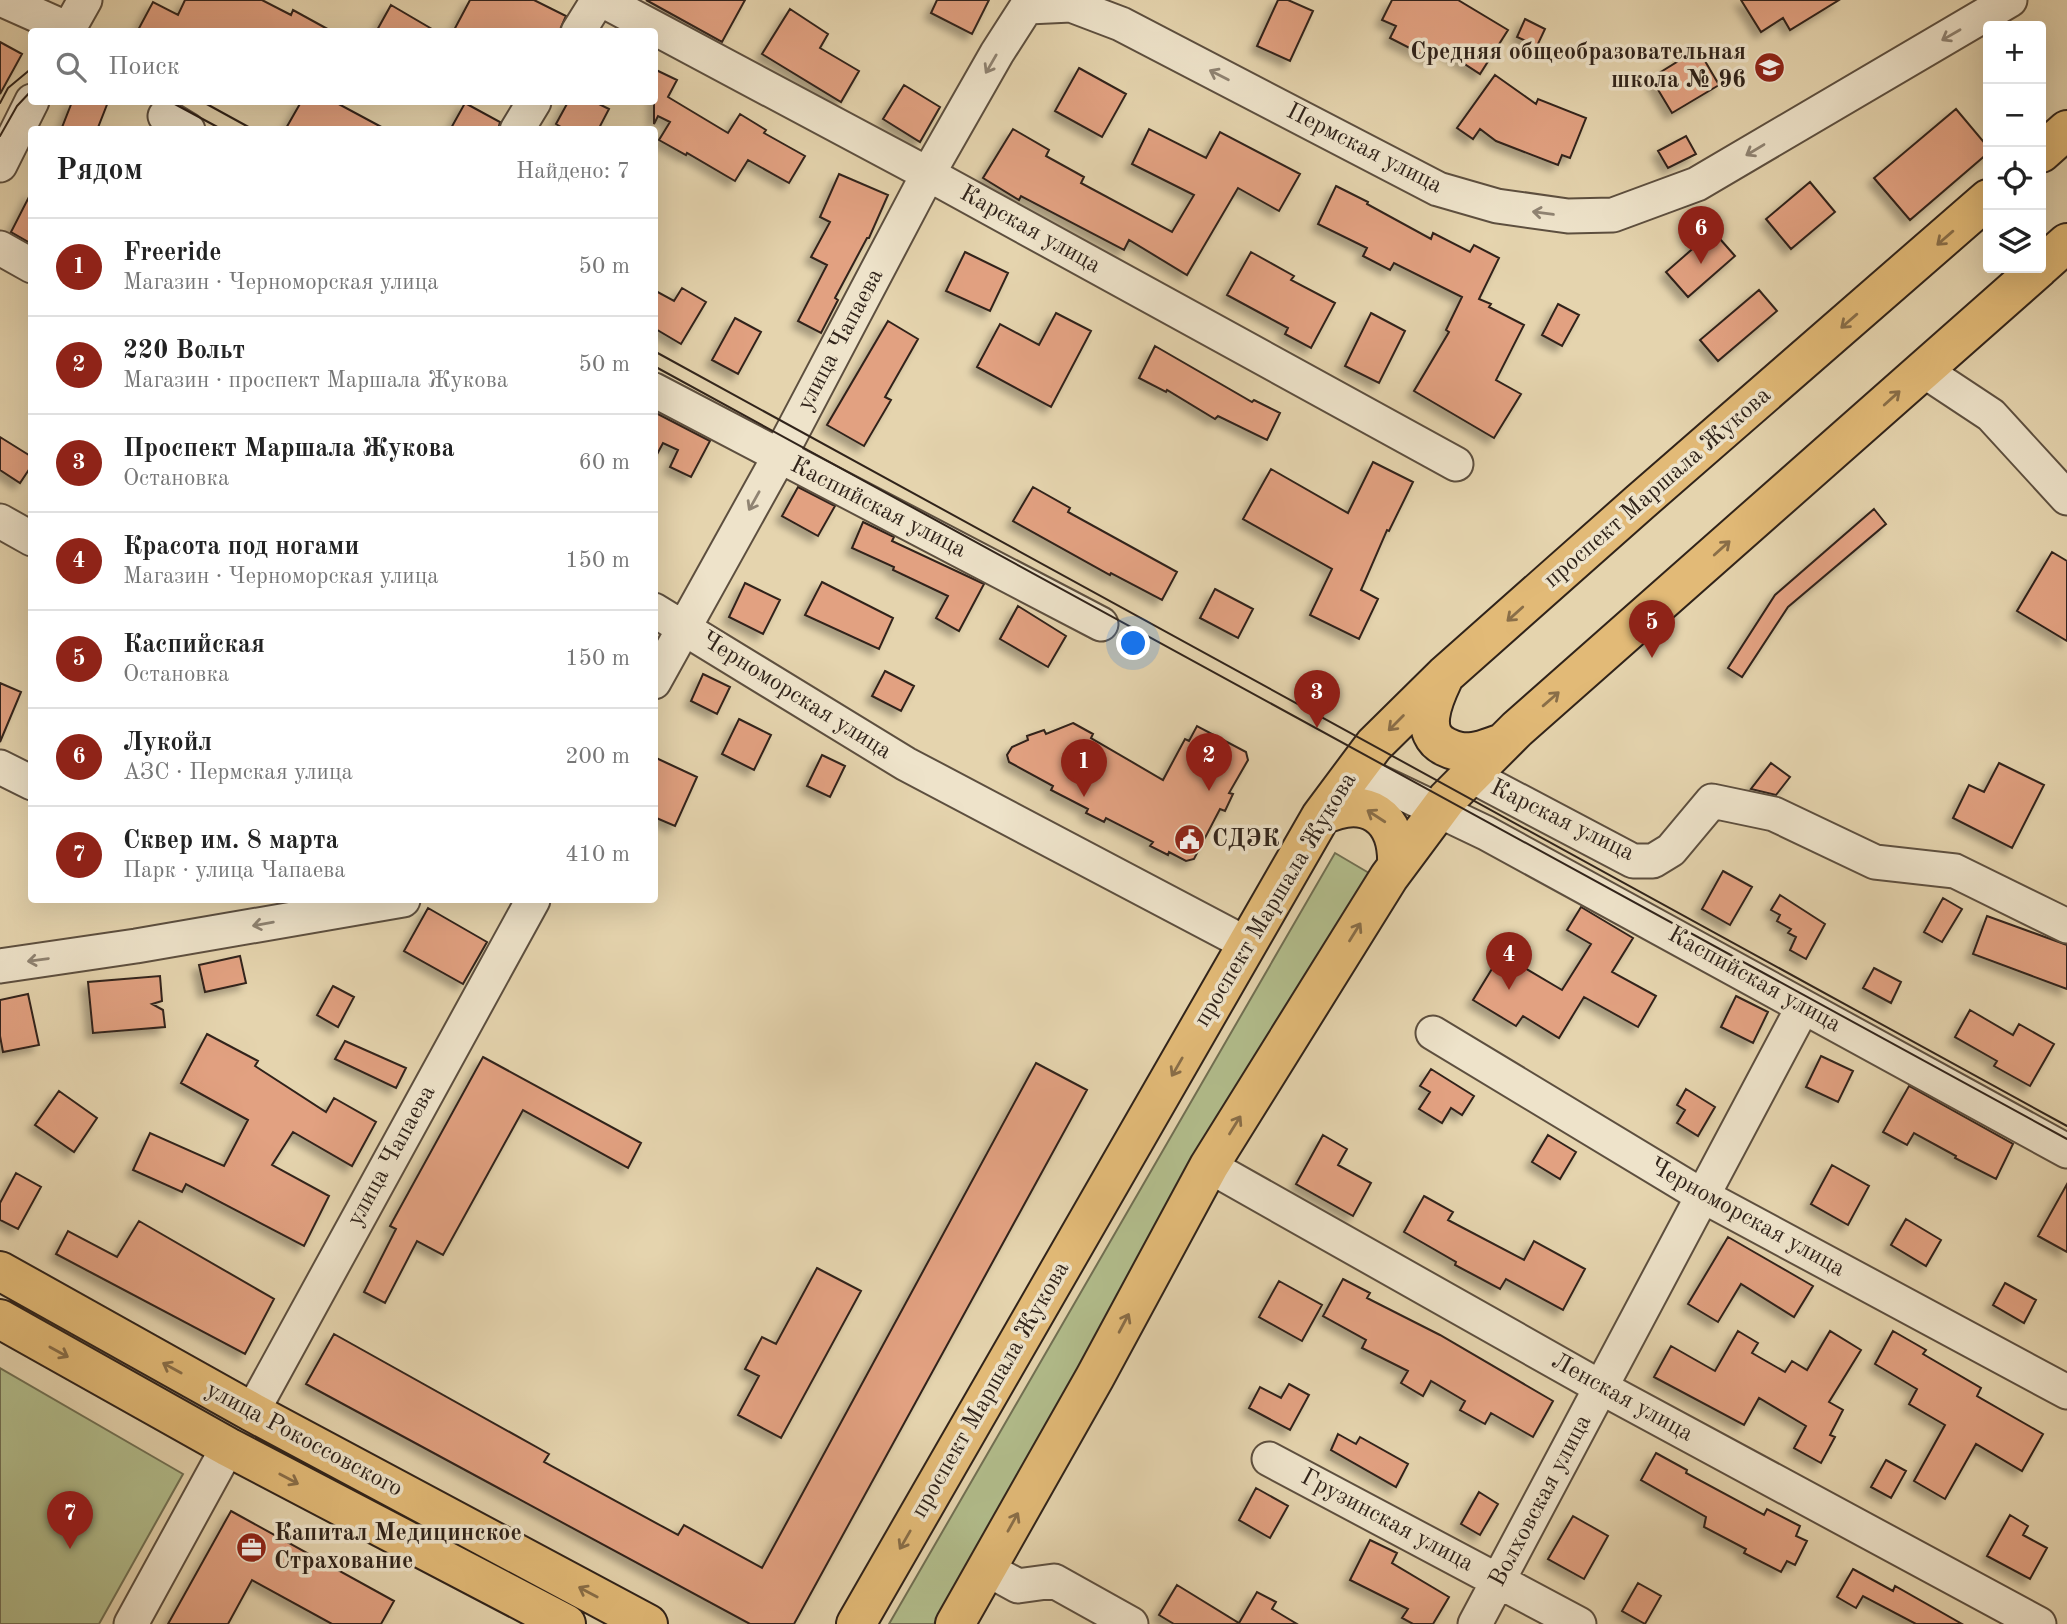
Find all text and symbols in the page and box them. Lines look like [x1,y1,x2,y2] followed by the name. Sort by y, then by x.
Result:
[1983,21,2046,273] map controls
[1983,21,2046,84] button: +
[28,28,658,105] search box
[1942,28,1962,42] one-way arrow
[1410,41,1746,93] place label: Средняя общеобразовательная школа № 96
[52,48,90,86] icon: search
[1752,50,1786,84] school or university icon: Средняя общеобразовательная школа № 96
[108,54,180,80] text: Поиск
[984,54,998,74] one-way arrow
[1209,67,1230,81] one-way arrow
[1983,84,2046,147] button: −
[1282,99,1446,199] street label: Пермская улица
[1746,143,1766,157] one-way arrow
[1983,147,2046,210] button: locate
[56,156,143,186] text: Рядом
[516,160,630,183] text: Найдено: 7
[956,182,1104,279] street label: Карская улица
[1532,206,1555,219] one-way arrow
[1678,206,1724,264] pin: 6
[1983,210,2046,273] button: layers
[1936,230,1954,246] one-way arrow
[123,240,222,266] text: Freeride
[72,255,86,278] text: 1
[579,255,630,278] text: 50 m
[794,265,889,415] street label: улица Чапаева
[123,271,439,294] text: Магазин · Черноморская улица
[1841,313,1859,329] one-way arrow
[123,338,245,364] text: 220 Вольт
[72,353,86,376] text: 2
[579,353,630,376] text: 50 m
[123,369,508,392] text: Магазин · проспект Маршала Жукова
[1540,383,1776,593] street label: проспект Маршала Жукова
[1883,389,1900,406] one-way arrow
[123,436,455,462] text: Проспект Маршала Жукова
[72,451,86,474] text: 3
[579,451,630,474] text: 60 m
[786,453,970,563] street label: Каспийская улица
[123,467,229,490] text: Остановка
[747,491,761,511] one-way arrow
[123,534,359,560] text: Красота под ногами
[1712,541,1730,557] one-way arrow
[72,549,86,572] text: 4
[565,549,630,572] text: 150 m
[123,565,439,588] text: Магазин · Черноморская улица
[1629,600,1675,658] pin: 5
[1507,605,1524,622] one-way arrow
[1116,626,1150,660] your location
[697,628,895,764] street label: Черноморская улица
[123,632,265,658] text: Каспийская
[72,647,86,670] text: 5
[565,647,630,670] text: 150 m
[123,663,229,686] text: Остановка
[1294,670,1340,728] pin: 3
[1542,691,1560,707] one-way arrow
[1388,714,1405,731] one-way arrow
[123,730,212,756] text: Лукойл
[1186,733,1232,791] pin: 2
[1061,739,1107,797] pin: 1
[72,745,86,768] text: 6
[565,745,630,768] text: 200 m
[123,761,353,784] text: АЗС · Пермская улица
[1191,769,1361,1031] street label: проспект Маршала Жукова
[1486,776,1638,866] street label: Карская улица
[1366,809,1386,823] one-way arrow
[1172,823,1206,857] public building icon: СДЭК
[123,828,339,854] text: Сквер им. 8 марта
[1212,828,1280,852] place label: СДЭК
[72,843,86,866] text: 7
[565,843,630,866] text: 410 m
[123,859,346,882] text: Парк · улица Чапаева
[252,918,275,931] one-way arrow
[1349,922,1363,942] one-way arrow
[1663,923,1845,1038] street label: Каспийская улица
[1486,932,1532,990] pin: 4
[28,954,50,967] one-way arrow
[1170,1056,1184,1076] one-way arrow
[343,1081,441,1230] street label: улица Чапаева
[1228,1115,1242,1135] one-way arrow
[1645,1154,1849,1282] street label: Черноморская улица
[908,1258,1074,1522] street label: проспект Маршала Жукова
[1118,1313,1131,1334] one-way arrow
[49,1345,69,1359] one-way arrow
[1547,1349,1697,1447] street label: Ленская улица
[162,1361,183,1374] one-way arrow
[202,1378,406,1502] street label: улица Рокоссовского
[1486,1411,1596,1591] street label: Волховская улица
[1297,1465,1477,1577] street label: Грузинская улица
[278,1473,299,1486] one-way arrow
[47,1491,93,1549] pin: 7
[1007,1512,1020,1533] one-way arrow
[274,1522,522,1574] place label: Капитал Медицинское Страхование
[898,1529,911,1550] one-way arrow
[234,1531,268,1565] office icon: Капитал Медицинское Страхование
[578,1585,599,1598] one-way arrow

